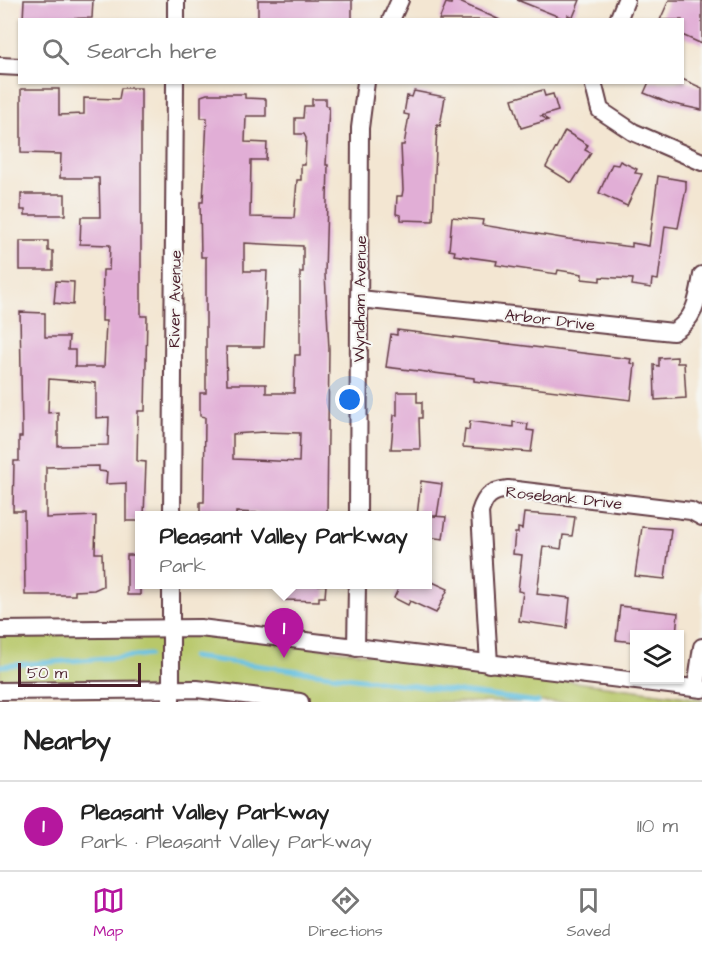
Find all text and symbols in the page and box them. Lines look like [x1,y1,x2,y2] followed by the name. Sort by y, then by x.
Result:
[18,18,684,84] search box
[39,35,72,68] icon: search
[87,36,217,67] text: Search here
[348,235,373,363] street label: Wyndham Avenue
[163,249,187,348] street label: River Avenue
[503,304,597,336] street label: Arbor Drive
[335,385,364,414] your location
[505,481,624,515] street label: Rosebank Drive
[135,511,432,589] popup
[159,521,408,552] text: Pleasant Valley Parkway
[159,552,206,580] text: Park
[264,608,304,658] pin: 1
[630,630,684,684] map controls
[630,630,684,684] button: layers
[18,660,141,688] scale bar
[27,662,67,684] text: 50 m
[24,723,111,759] text: Nearby
[81,797,329,828] text: Pleasant Valley Parkway
[42,812,45,840] text: 1
[637,812,678,840] text: 110 m
[81,828,372,856] text: Park · Pleasant Valley Parkway
[92,884,125,942] tab: Map
[309,884,383,942] tab: Directions
[567,884,610,942] tab: Saved

